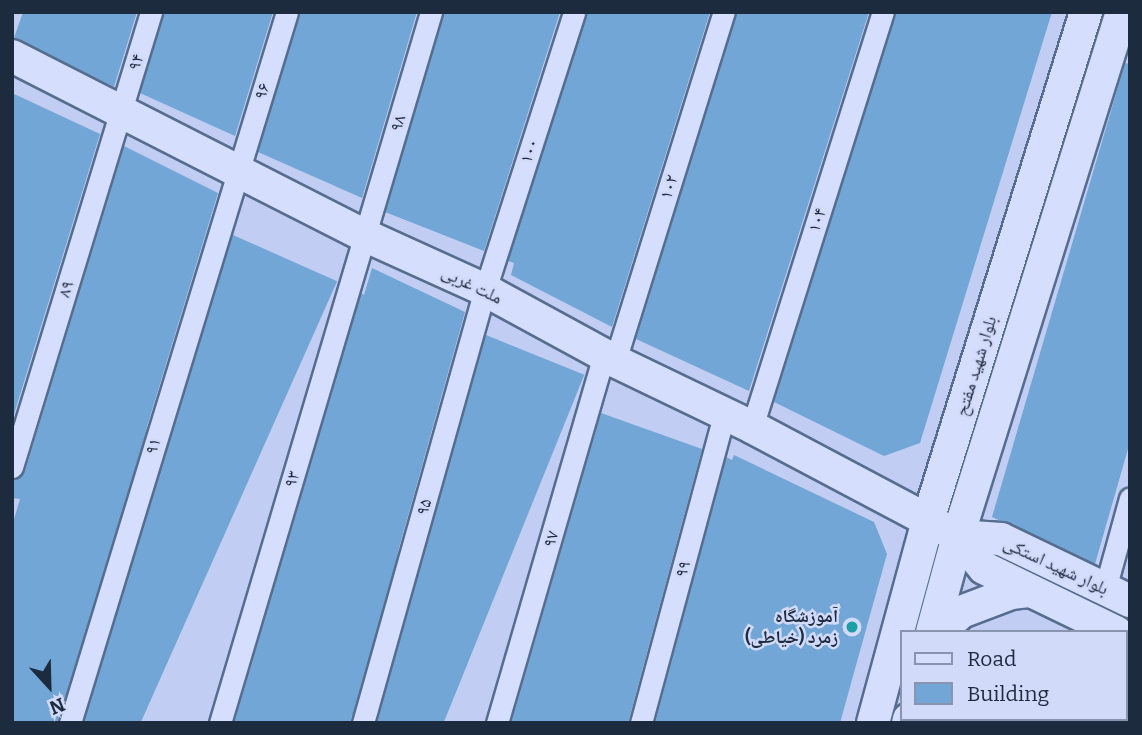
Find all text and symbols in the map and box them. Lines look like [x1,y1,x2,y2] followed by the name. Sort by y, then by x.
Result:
[123,51,149,73] street label: ۹۴
[249,80,275,102] street label: ۹۶
[385,112,411,134] street label: ۹۸
[515,136,543,166] street label: ۱۰۰
[655,172,683,202] street label: ۱۰۲
[803,205,831,235] street label: ۱۰۴
[438,261,506,309] street label: ملت غربی
[53,278,79,300] street label: ۸۹
[951,313,1001,419] street label: بلوار شهید مفتح
[140,435,166,457] street label: ۹۱
[279,468,305,490] street label: ۹۳
[411,496,437,518] street label: ۹۵
[538,528,564,550] street label: ۹۷
[1000,532,1112,600] street label: بلوار شهید استکی
[670,558,696,580] street label: ۹۹
[745,606,838,648] place label: آموزشگاه زمرد (خیاطی)
[844,619,860,635] marker: آموزشگاه زمرد (خیاطی)
[900,630,1128,721] legend
[967,646,1016,672] text: Road
[14,651,84,721] north arrow
[967,681,1049,707] text: Building
[46,693,68,719] text: N

